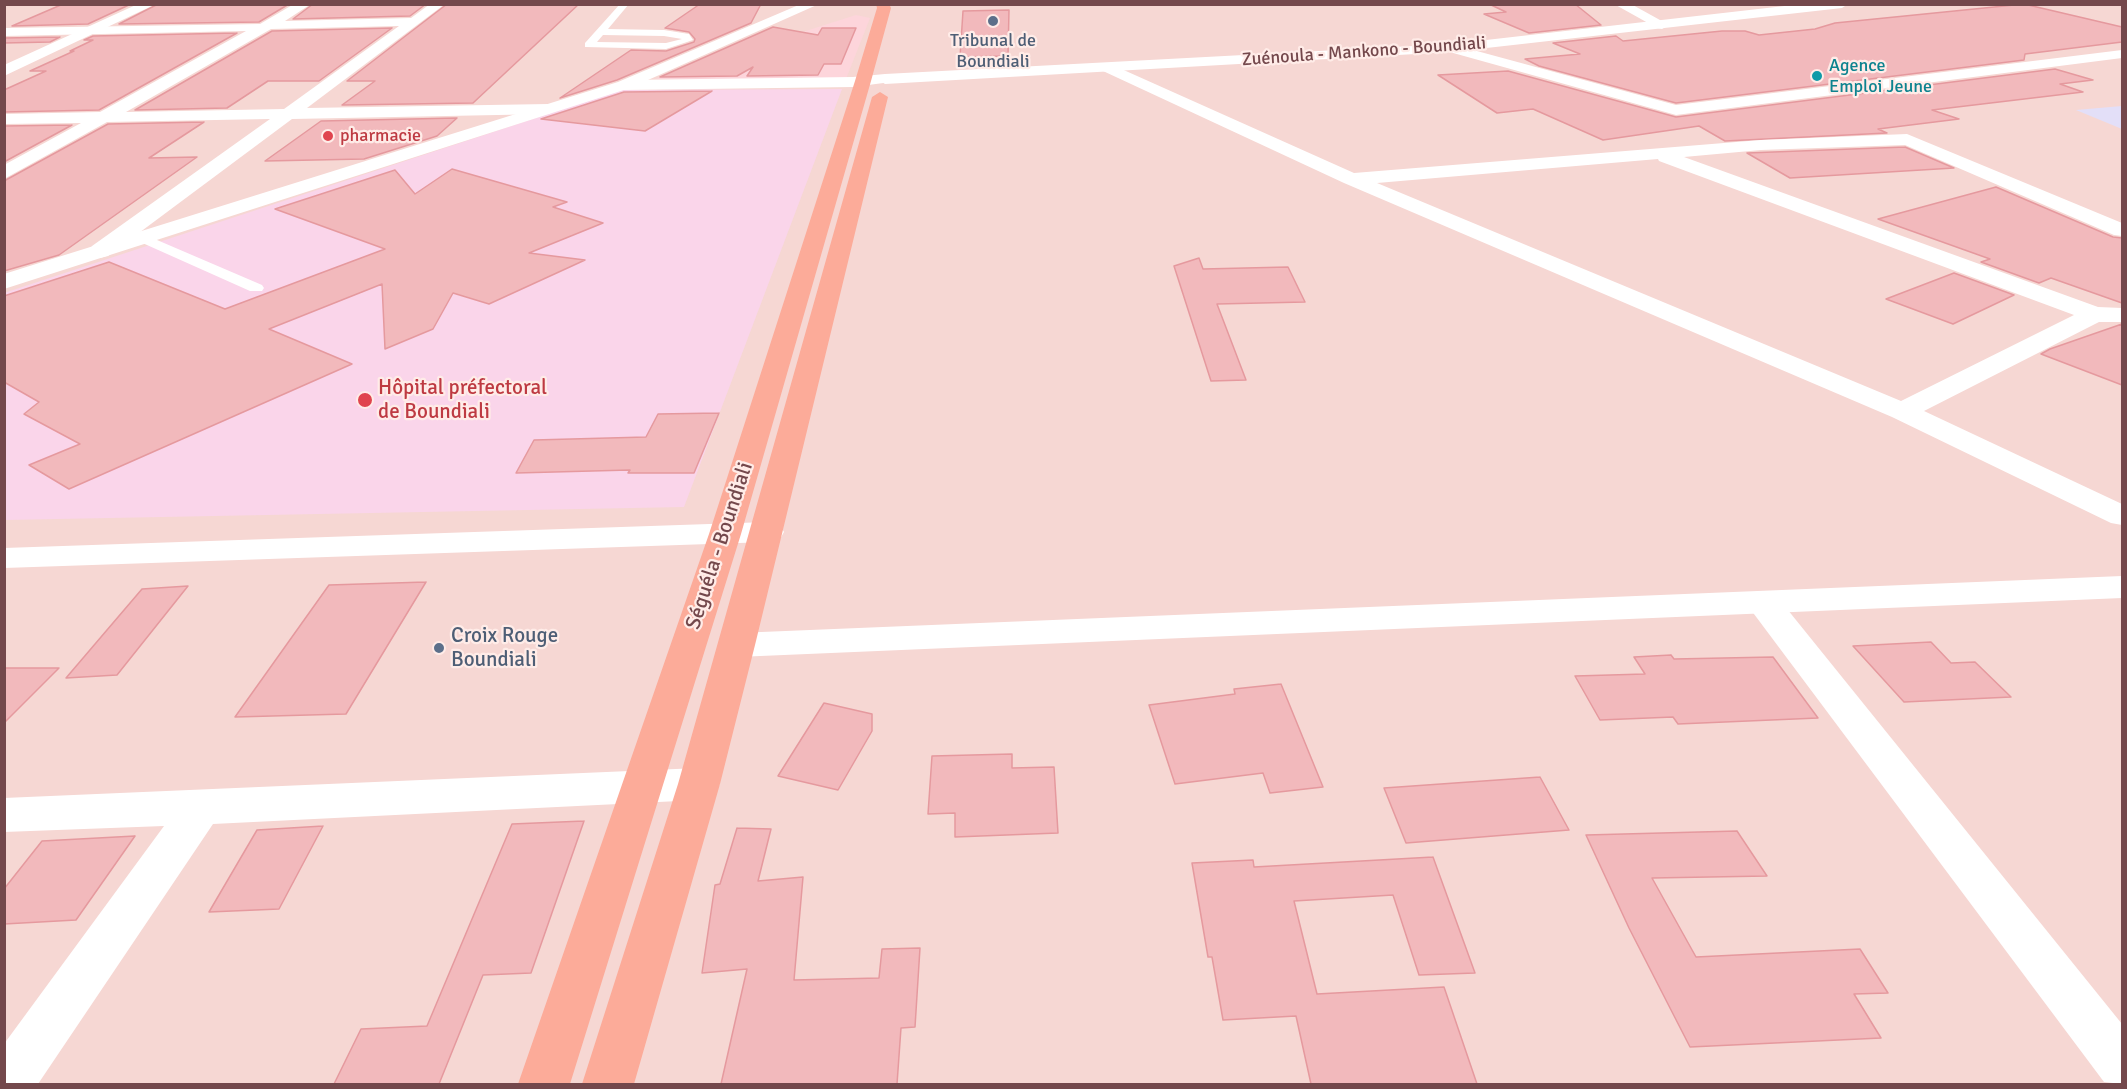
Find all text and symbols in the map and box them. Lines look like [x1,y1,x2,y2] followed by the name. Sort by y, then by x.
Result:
[986,14,1000,28] marker: Tribunal de Boundiali
[950,30,1036,72] place label: Tribunal de Boundiali
[1241,33,1487,71] street label: Zuénoula - Mankono - Boundiali
[1829,55,1932,98] place label: Agence Emploi Jeune
[1810,69,1824,83] marker: Agence Emploi Jeune
[340,125,421,147] place label: pharmacie
[321,129,335,143] marker: pharmacie
[378,375,547,425] place label: Hôpital préfectoral de Boundiali
[356,391,374,409] marker: Hôpital préfectoral de Boundiali
[681,459,759,633] street label: Séguéla - Boundiali
[451,623,558,673] place label: Croix Rouge Boundiali
[432,641,446,655] marker: Croix Rouge Boundiali

